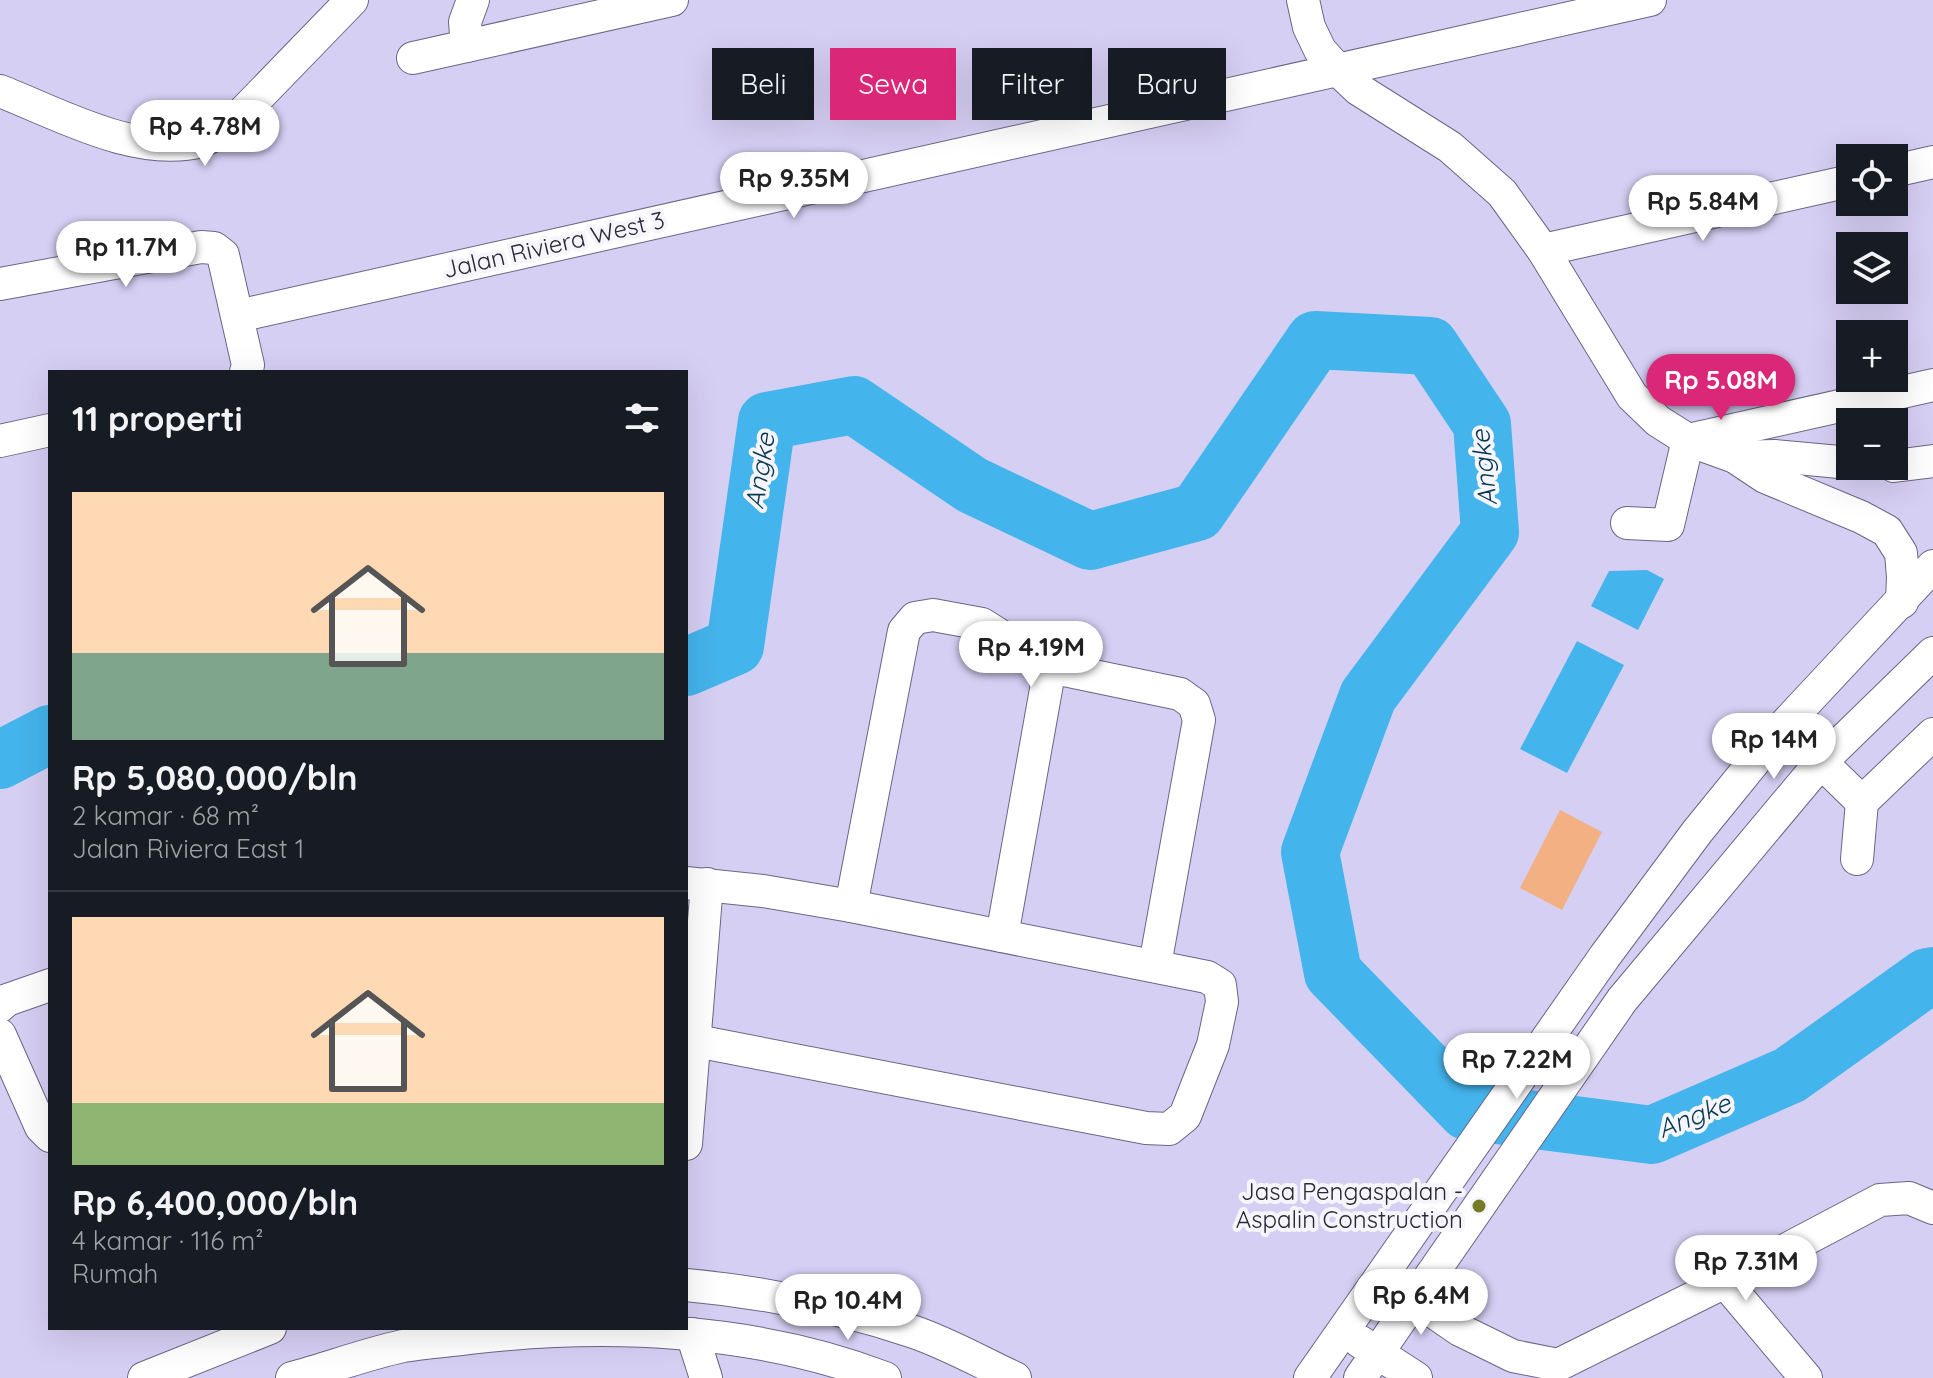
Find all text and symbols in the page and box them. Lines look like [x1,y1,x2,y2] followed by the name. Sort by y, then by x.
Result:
[712,48,814,120] chip: Beli
[830,48,956,120] chip: Sewa
[972,48,1092,120] chip: Filter
[1108,48,1226,120] chip: Baru
[122,100,288,168] pin: Rp 4.78M
[148,109,262,142] text: Rp 4.78M
[1836,144,1908,480] map controls
[1836,144,1908,216] button: locate
[711,152,877,220] pin: Rp 9.35M
[738,161,850,194] text: Rp 9.35M
[1620,175,1786,243] pin: Rp 5.84M
[1647,184,1759,217] text: Rp 5.84M
[440,204,667,284] street label: Jalan Riviera West 3
[43,221,209,289] pin: Rp 11.7M
[74,230,178,263] text: Rp 11.7M
[1836,232,1908,304] button: layers
[1836,320,1908,392] button: +
[1638,354,1804,422] pin: Rp 5.08M
[1664,363,1778,396] text: Rp 5.08M
[620,396,664,440] icon: filters
[72,397,243,440] text: 11 properti
[1836,408,1908,480] button: −
[1463,427,1504,508] water label: Angke
[737,429,782,511] water label: Angke
[296,544,440,688] icon: home
[948,621,1114,689] pin: Rp 4.19M
[977,630,1085,663] text: Rp 4.19M
[1709,713,1839,781] pin: Rp 14M
[1730,722,1818,755] text: Rp 14M
[72,756,358,799] text: Rp 5,080,000/bln
[72,799,259,832] text: 2 kamar · 68 m²
[72,832,304,865] text: Jalan Riviera East 1
[296,969,440,1113] icon: home
[1434,1033,1600,1101] pin: Rp 7.22M
[1461,1042,1573,1075] text: Rp 7.22M
[1652,1085,1736,1145] water label: Angke
[1236,1176,1463,1234] place label: Jasa Pengaspalan - Aspalin Construction
[72,1181,358,1224] text: Rp 6,400,000/bln
[1470,1197,1488,1215] marker: Jasa Pengaspalan - Aspalin Construction
[72,1224,263,1257] text: 4 kamar · 116 m²
[1663,1235,1829,1303] pin: Rp 7.31M
[1693,1244,1799,1277] text: Rp 7.31M
[72,1257,158,1290] text: Rumah
[1347,1269,1495,1337] pin: Rp 6.4M
[765,1274,931,1342] pin: Rp 10.4M
[1372,1278,1470,1311] text: Rp 6.4M
[793,1283,903,1316] text: Rp 10.4M

